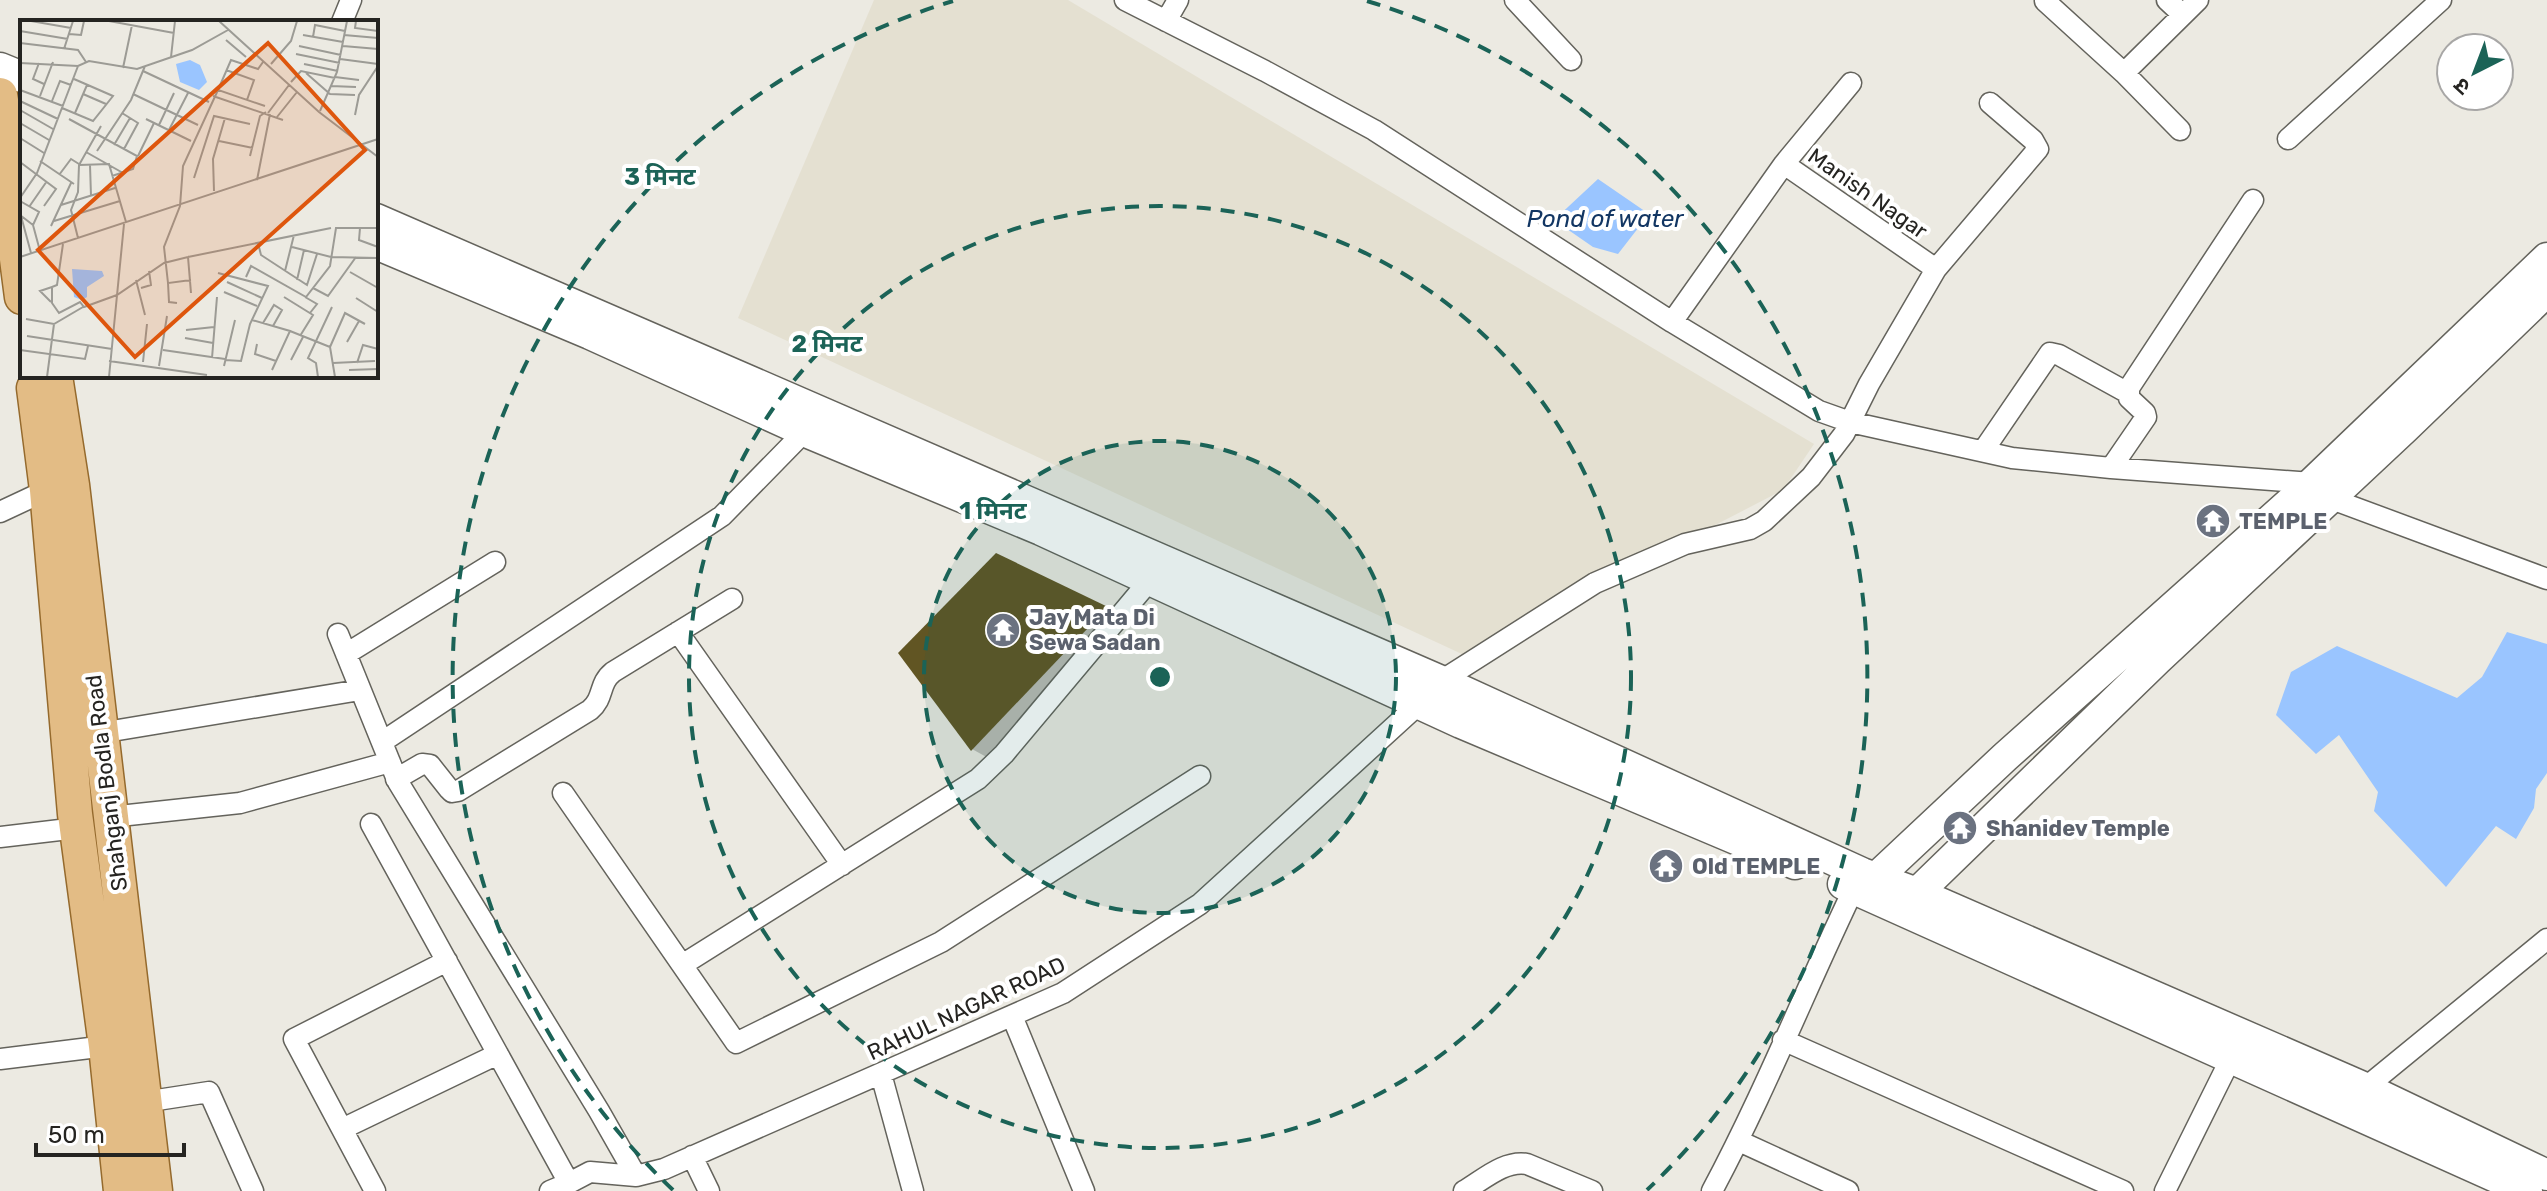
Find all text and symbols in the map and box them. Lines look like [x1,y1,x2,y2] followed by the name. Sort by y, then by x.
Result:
[20,20,378,378] inset map
[2435,32,2515,112] north arrow
[2447,71,2476,101] text: उ
[1803,142,1933,245] street label: Manish Nagar
[624,163,697,191] text: 3 मिनट
[1527,205,1684,233] water label: Pond of water
[791,330,864,358] text: 2 मिनट
[959,497,1028,525] text: 1 मिनट
[2194,502,2232,540] temple icon: TEMPLE
[2239,508,2327,535] place label: TEMPLE
[1029,604,1161,656] place label: Jay Mata Di Sewa Sadan
[984,611,1022,649] temple icon: Jay Mata Di Sewa Sadan
[1146,663,1174,691] centre of rings
[80,673,133,893] street label: Shahganj Bodla Road
[1941,809,1979,847] temple icon: Shanidev Temple
[1986,815,2170,842] place label: Shanidev Temple
[1647,847,1685,885] temple icon: Old TEMPLE
[1692,853,1820,880] place label: Old TEMPLE
[863,951,1070,1066] street label: RAHUL NAGAR ROAD
[36,1107,184,1157] scale bar
[48,1121,105,1149] text: 50 m

